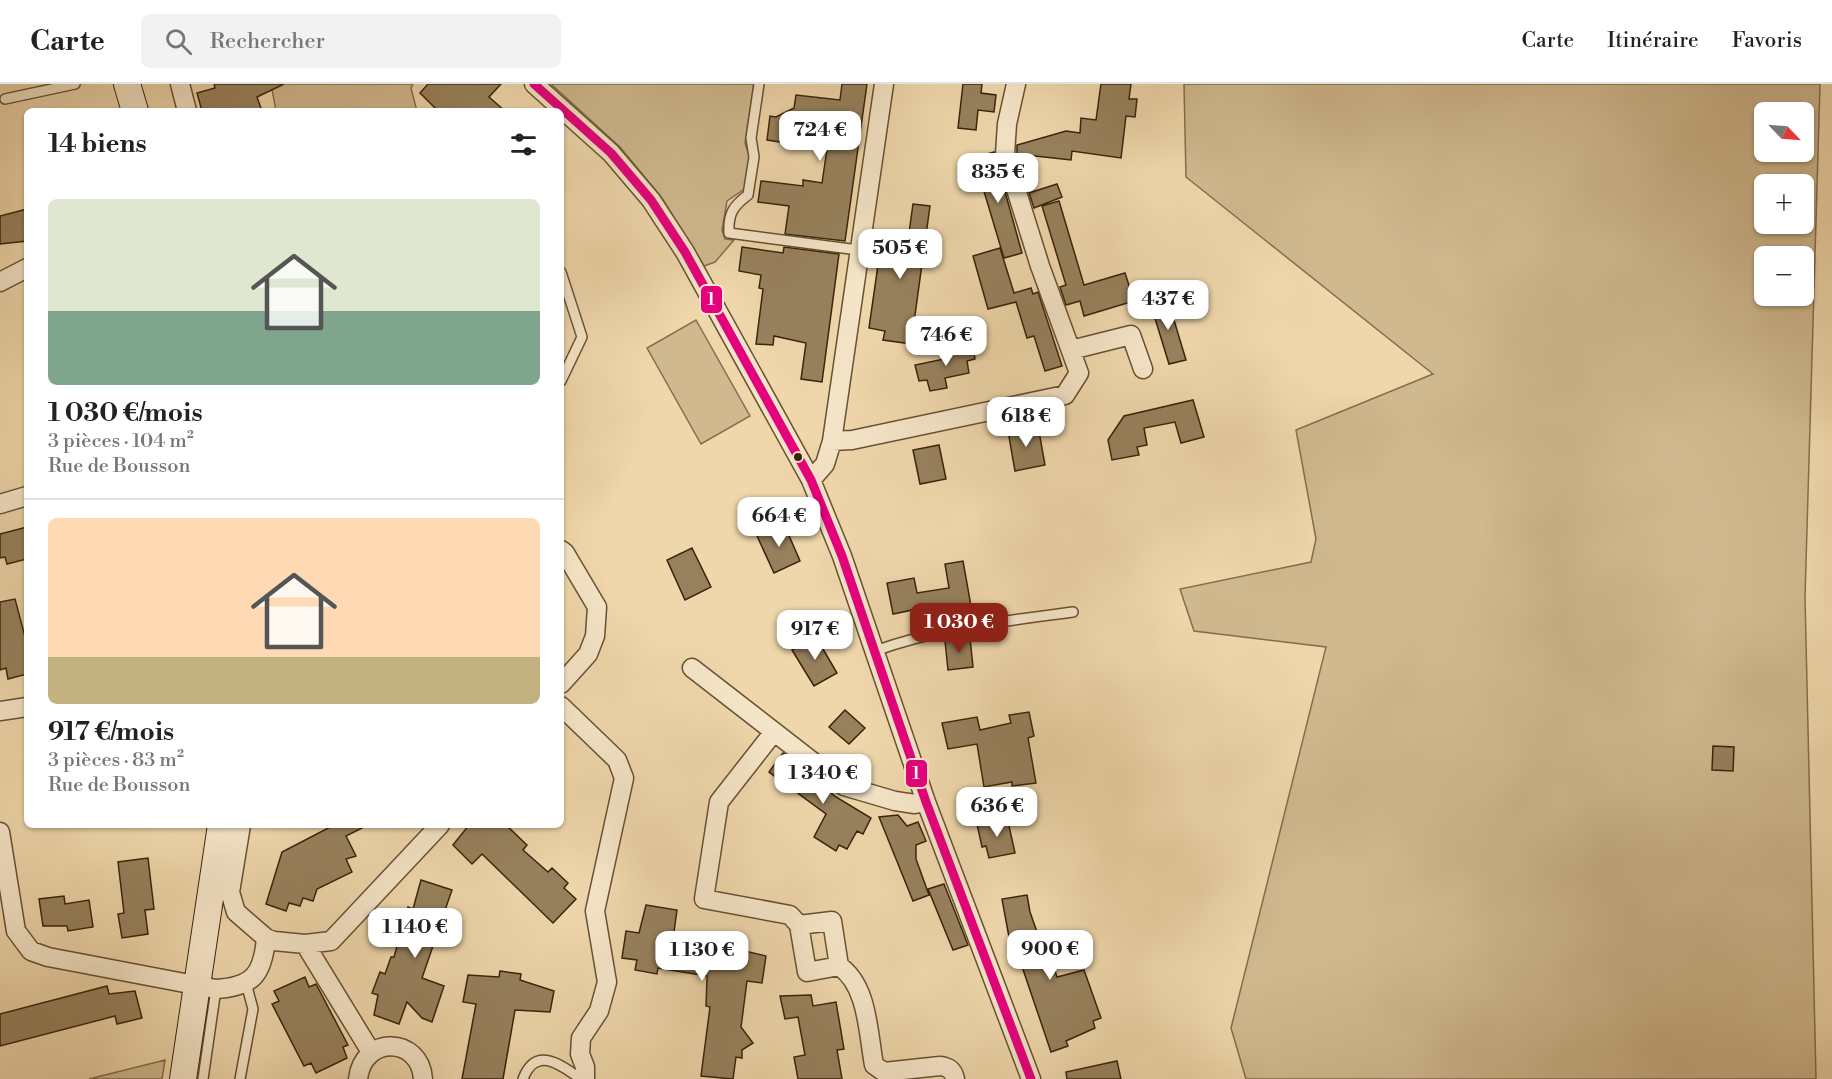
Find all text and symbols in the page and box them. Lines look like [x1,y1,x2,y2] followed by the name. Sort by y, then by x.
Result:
[141,14,561,68] search box
[30,24,105,59] text: Carte
[162,25,195,58] icon: search
[210,28,325,55] text: Rechercher
[1522,28,1574,54] text: Carte
[1607,28,1699,54] text: Itinéraire
[1732,28,1802,54] text: Favoris
[1754,102,1814,162] north arrow
[1754,102,1814,306] map controls
[778,111,862,162] pin: 724 €
[793,118,847,143] text: 724 €
[48,128,147,160] text: 14 biens
[507,128,540,161] icon: filters
[956,153,1040,204] pin: 835 €
[971,160,1025,185] text: 835 €
[1754,174,1814,234] button: +
[858,229,942,280] pin: 505 €
[872,236,928,261] text: 505 €
[240,238,348,346] icon: home
[1754,246,1814,306] button: −
[1126,280,1210,331] pin: 437 €
[700,285,723,314] line badge: 1
[1142,287,1194,312] text: 437 €
[707,290,715,310] text: 1
[904,316,988,367] pin: 746 €
[920,323,972,348] text: 746 €
[48,397,203,429] text: 1 030 €/mois
[984,397,1068,448] pin: 618 €
[1001,404,1051,429] text: 618 €
[48,429,194,454] text: 3 pièces · 104 m²
[792,451,804,463] unlabelled marker
[48,454,190,479] text: Rue de Bousson
[737,497,821,548] pin: 664 €
[751,504,807,529] text: 664 €
[240,557,348,665] icon: home
[904,603,1014,654] pin: 1 030 €
[773,610,857,661] pin: 917 €
[924,610,994,635] text: 1 030 €
[791,617,839,642] text: 917 €
[48,716,174,748] text: 917 €/mois
[48,748,184,773] text: 3 pièces · 83 m²
[768,754,878,805] pin: 1 340 €
[905,759,928,788] line badge: 1
[788,761,858,786] text: 1 340 €
[912,764,920,784] text: 1
[48,773,190,798] text: Rue de Bousson
[955,787,1039,838] pin: 636 €
[970,794,1024,819] text: 636 €
[360,908,470,959] pin: 1 140 €
[382,915,448,940] text: 1 140 €
[1008,930,1092,981] pin: 900 €
[647,931,757,982] pin: 1 130 €
[1021,937,1079,962] text: 900 €
[669,938,735,963] text: 1 130 €

